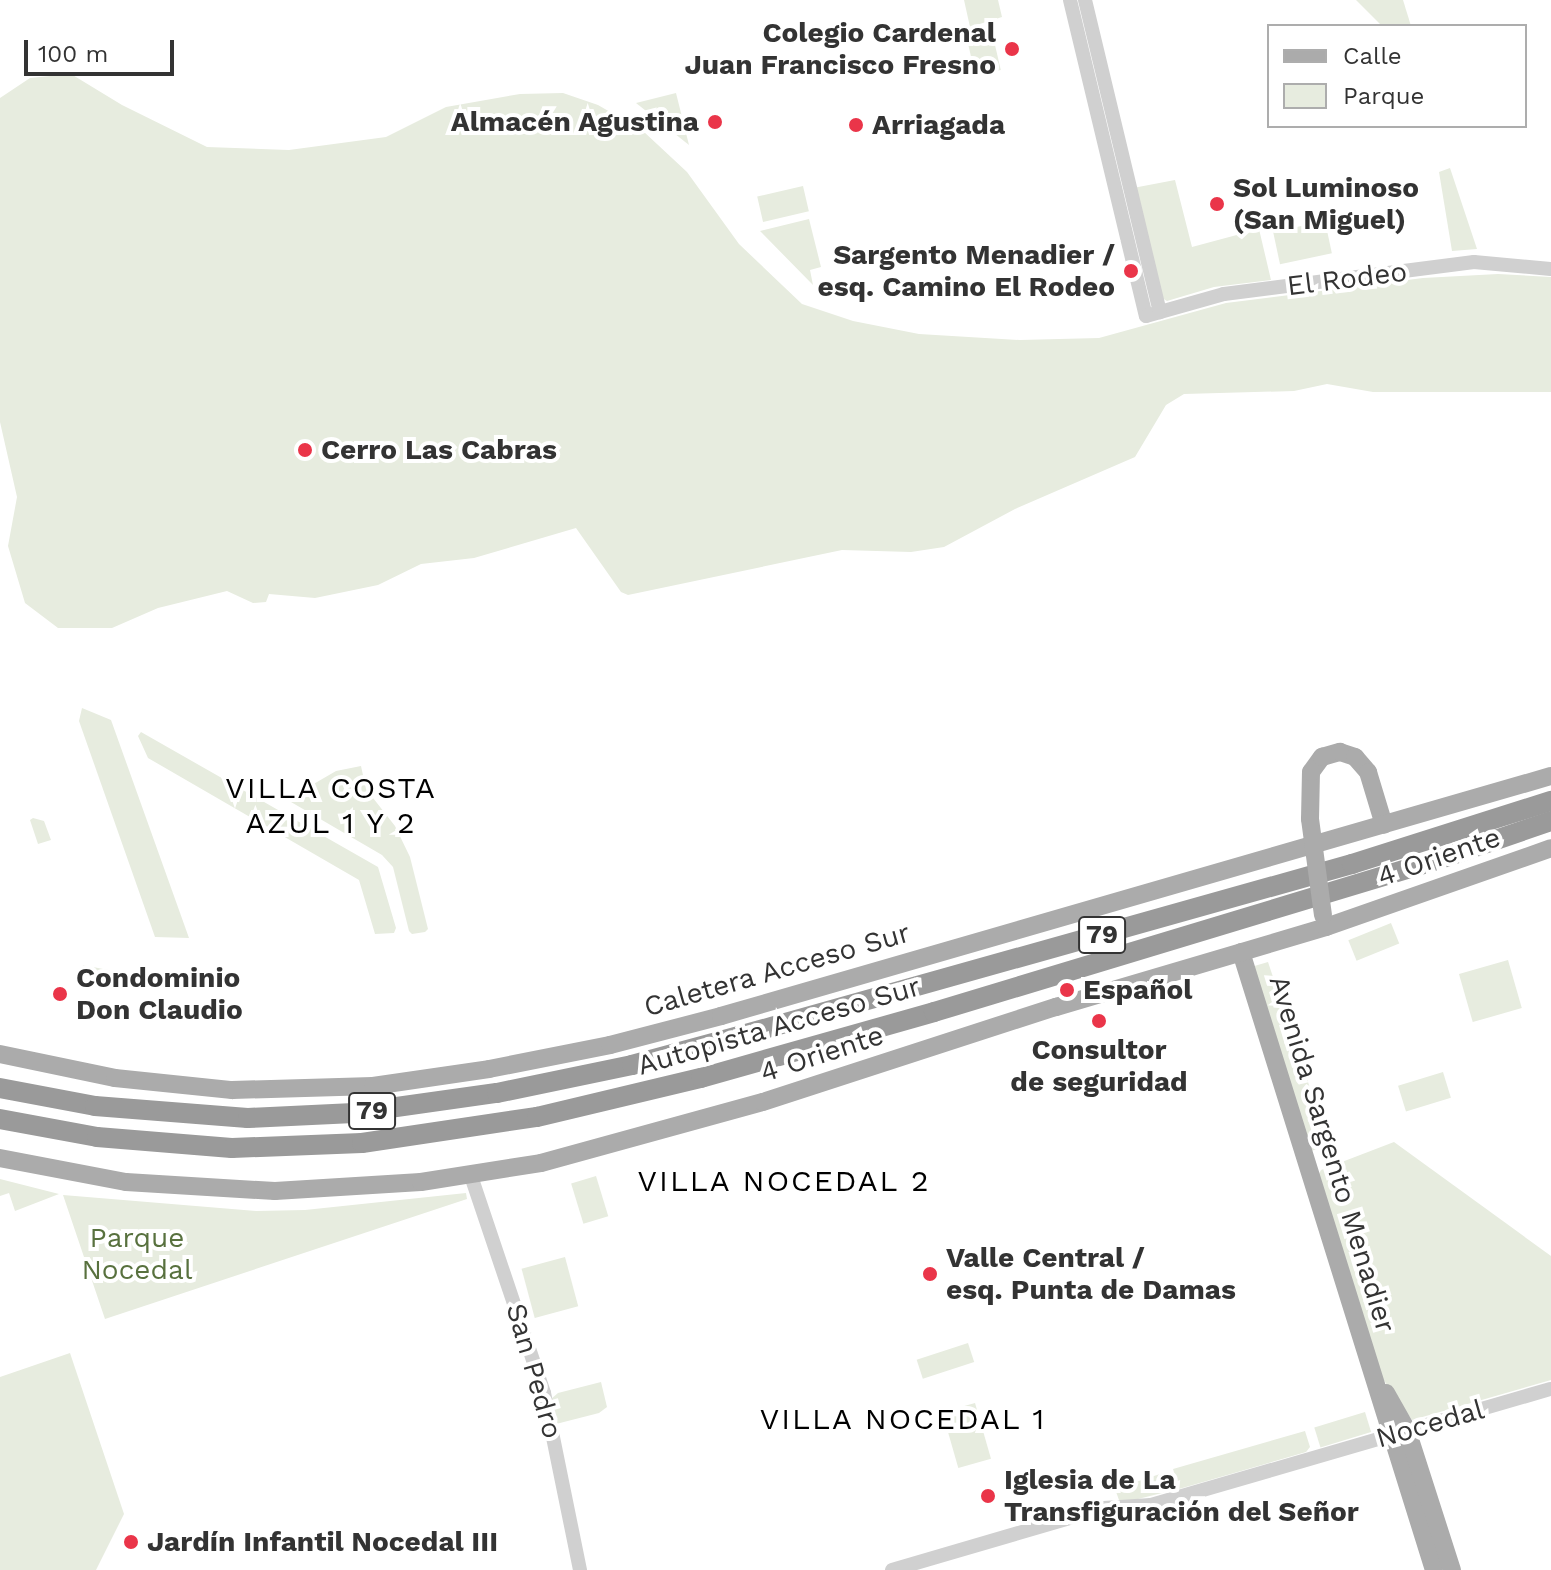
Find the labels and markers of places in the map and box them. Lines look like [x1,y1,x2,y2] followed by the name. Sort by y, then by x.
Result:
[684,16,996,82] place label: Colegio Cardenal Juan Francisco Fresno
[1003,40,1021,58] marker: Colegio Cardenal Juan Francisco Fresno
[450,105,699,139] place label: Almacén Agustina
[872,108,1005,142] place label: Arriagada
[706,113,724,131] marker: Almacén Agustina
[847,116,865,134] marker: Arriagada
[1233,171,1419,237] place label: Sol Luminoso (San Miguel)
[1208,195,1226,213] marker: Sol Luminoso (San Miguel)
[817,238,1115,304] place label: Sargento Menadier / esq. Camino El Rodeo
[1122,262,1140,280] marker: Sargento Menadier / esq. Camino El Rodeo
[321,433,557,467] place label: Cerro Las Cabras
[296,441,314,459] marker: Cerro Las Cabras
[76,961,243,1027] place label: Condominio Don Claudio
[1083,973,1193,1007] place label: Español
[1058,981,1076,999] marker: Español
[51,985,69,1003] marker: Condominio Don Claudio
[1090,1012,1108,1030] marker: Consultor de seguridad
[1010,1033,1188,1099] place label: Consultor de seguridad
[946,1241,1236,1307] place label: Valle Central / esq. Punta de Damas
[921,1265,939,1283] marker: Valle Central / esq. Punta de Damas
[1004,1463,1359,1529] place label: Iglesia de La Transfiguración del Señor
[979,1487,997,1505] marker: Iglesia de La Transfiguración del Señor
[147,1525,499,1559] place label: Jardín Infantil Nocedal III
[122,1533,140,1551] marker: Jardín Infantil Nocedal III

